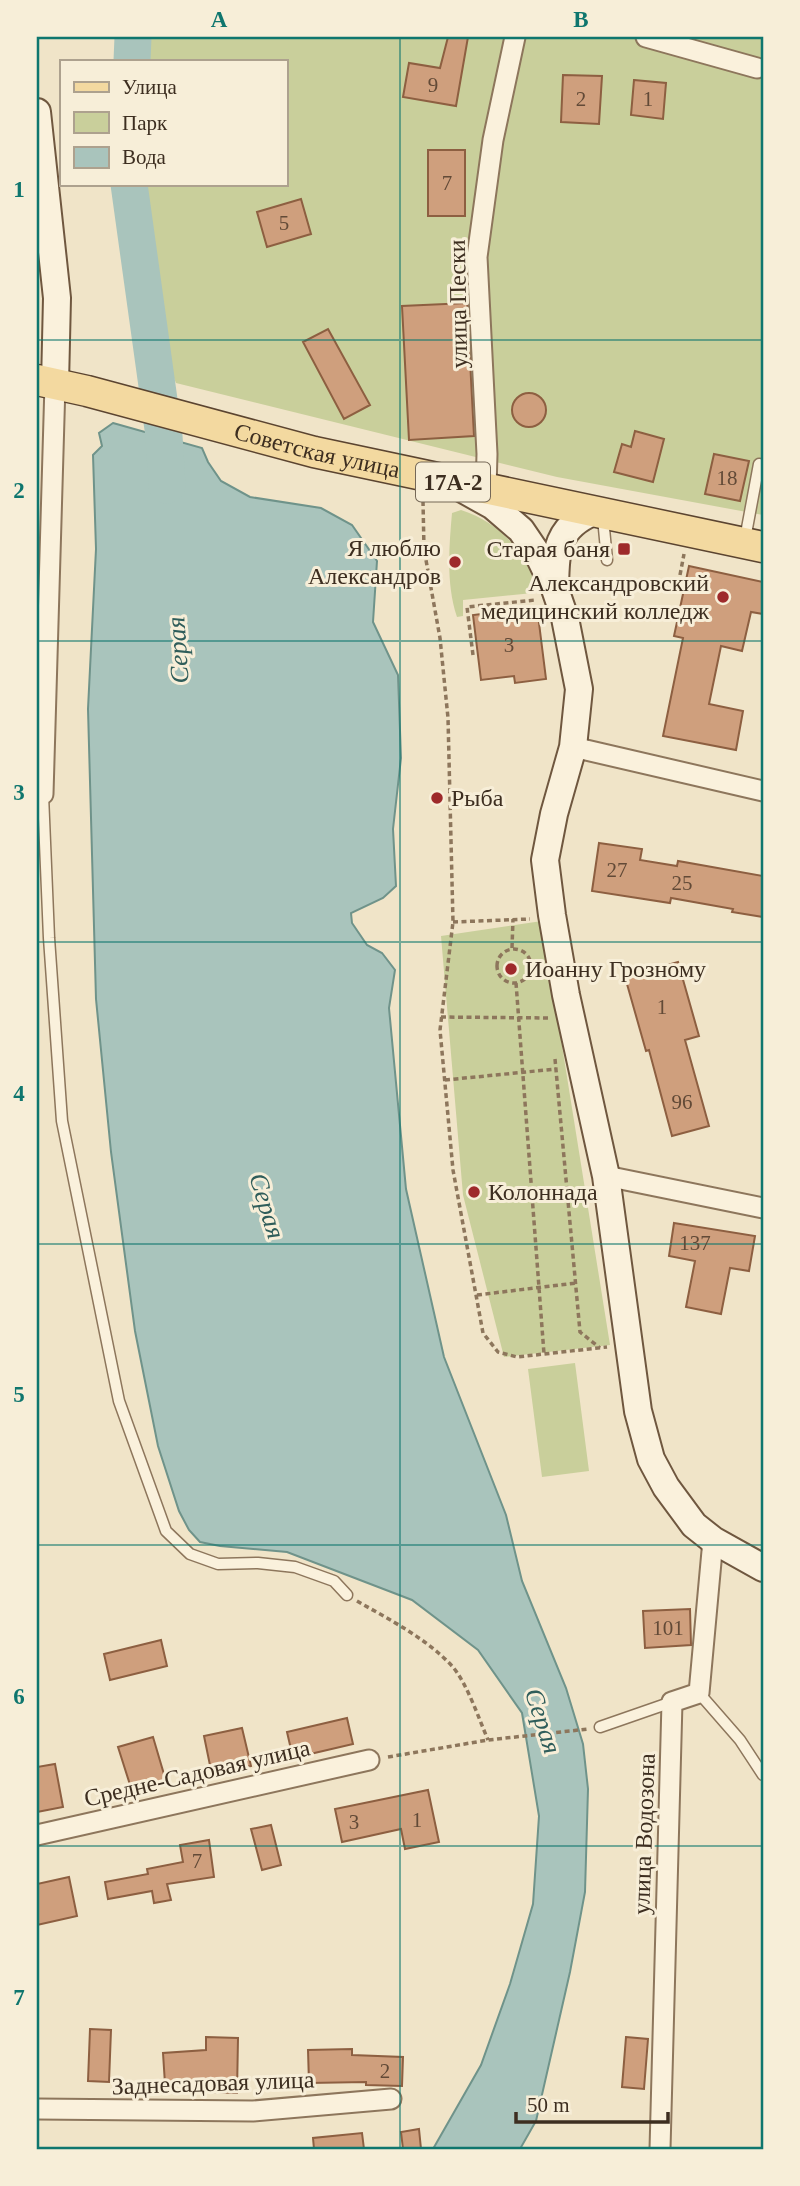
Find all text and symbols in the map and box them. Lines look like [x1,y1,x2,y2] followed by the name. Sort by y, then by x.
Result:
[211,7,228,32] text: A
[573,7,589,32] text: B
[60,60,287,186] legend
[428,73,438,97] house number: 9
[122,75,177,99] text: Улица
[576,87,586,111] house number: 2
[643,87,653,111] house number: 1
[122,111,168,135] text: Парк
[122,145,167,169] text: Вода
[442,171,452,195] house number: 7
[13,177,25,202] text: 1
[279,211,289,235] house number: 5
[444,239,472,369] street label: улица Пески
[231,418,403,483] street label: Советская улица
[416,462,490,502] road number: 17А-2
[717,466,738,490] house number: 18
[13,478,25,503] text: 2
[308,535,441,589] place label: Я люблю Александров
[486,536,610,562] place label: Старая баня
[616,541,632,557] marker: Старая баня
[447,554,463,570] marker: Я люблю Александров
[481,570,709,624] place label: Александровский медицинский колледж
[715,589,731,605] marker: Александровский медицинский колледж
[161,615,195,685] water label: Серая
[504,633,514,657] house number: 3
[13,780,25,805] text: 3
[451,785,504,811] place label: Рыба
[429,790,445,806] marker: Рыба
[607,858,628,882] house number: 27
[672,871,693,895] house number: 25
[525,956,706,982] place label: Иоанну Грозному
[503,961,519,977] marker: Иоанну Грозному
[657,995,667,1019] house number: 1
[13,1081,25,1106] text: 4
[672,1090,693,1114] house number: 96
[243,1170,291,1242] water label: Серая
[488,1179,598,1205] place label: Колоннада
[466,1184,482,1200] marker: Колоннада
[679,1231,711,1255] house number: 137
[13,1382,25,1407] text: 5
[652,1616,684,1640] house number: 101
[13,1684,25,1709] text: 6
[519,1685,567,1757] water label: Серая
[82,1734,313,1812] street label: Средне-Садовая улица
[628,1752,660,1915] street label: улица Водозона
[412,1808,422,1832] house number: 1
[349,1810,359,1834] house number: 3
[192,1849,202,1873] house number: 7
[13,1985,25,2010] text: 7
[380,2059,390,2083] house number: 2
[111,2066,315,2100] street label: Заднесадовая улица
[516,2081,669,2125] scale bar
[527,2093,570,2117] text: 50 m

